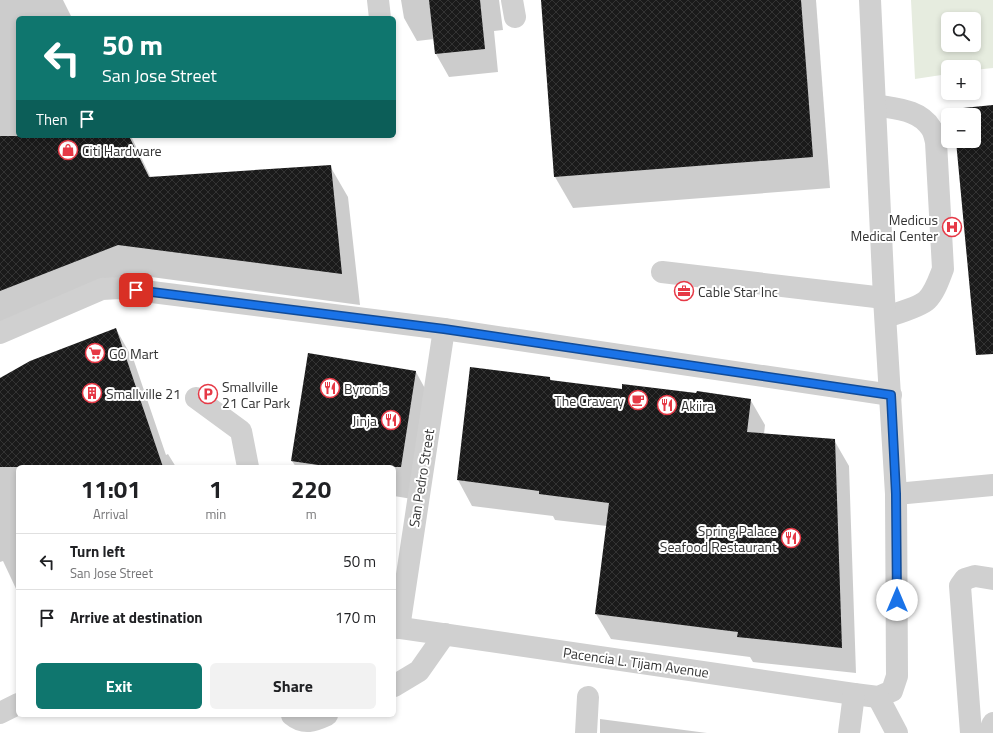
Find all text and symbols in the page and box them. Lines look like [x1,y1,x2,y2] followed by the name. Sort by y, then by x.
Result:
[941,12,981,148] map controls
[941,12,981,52] button: search
[102,23,163,66] text: 50 m
[36,32,88,84] icon: left
[941,60,981,100] button: +
[102,62,217,89] text: San Jose Street
[36,108,68,131] text: Then
[76,108,98,130] icon: arrive
[941,108,981,148] button: −
[57,139,79,161] shop icon: Citi Hardware
[82,140,162,161] place label: Citi Hardware
[850,209,938,246] place label: Medicus Medical Center
[941,216,963,238] hospital icon: Medicus Medical Center
[119,273,153,307] pin
[125,279,147,301] icon: arrive
[673,280,695,302] office icon: Cable Star Inc
[698,281,778,302] place label: Cable Star Inc
[84,342,106,364] supermarket icon: GO Mart
[109,343,159,364] place label: GO Mart
[222,376,290,413] place label: Smallville 21 Car Park
[319,377,341,399] restaurant icon: Byron's
[344,378,388,399] place label: Byron's
[81,382,103,404] building icon: Smallville 21
[106,383,181,404] place label: Smallville 21
[197,383,219,405] parking icon: Smallville 21 Car Park
[627,389,649,411] cafe icon: The Cravery
[554,390,624,411] place label: The Cravery
[656,394,678,416] restaurant icon: Akiira
[681,395,714,416] place label: Akiira
[380,409,402,431] restaurant icon: Jinja
[352,410,377,431] place label: Jinja
[403,427,439,529] street label: San Pedro Street
[81,471,141,507] text: 11:01
[209,471,223,507] text: 1
[291,471,331,507] text: 220
[93,504,128,524] text: Arrival
[205,504,226,524] text: min
[306,504,317,524] text: m
[660,520,777,557] place label: Spring Palace Seafood Restaurant
[780,527,802,549] restaurant icon: Spring Palace Seafood Restaurant
[70,540,125,563] text: Turn left
[343,550,376,573] text: 50 m
[36,551,58,573] icon: left
[70,563,153,583] text: San Jose Street
[876,579,918,621] position arrow
[70,606,203,629] text: Arrive at destination
[335,606,376,629] text: 170 m
[36,607,58,629] icon: arrive
[562,641,710,683] street label: Pacencia L. Tijam Avenue
[36,663,202,709] button: Exit
[210,663,376,709] button: Share

